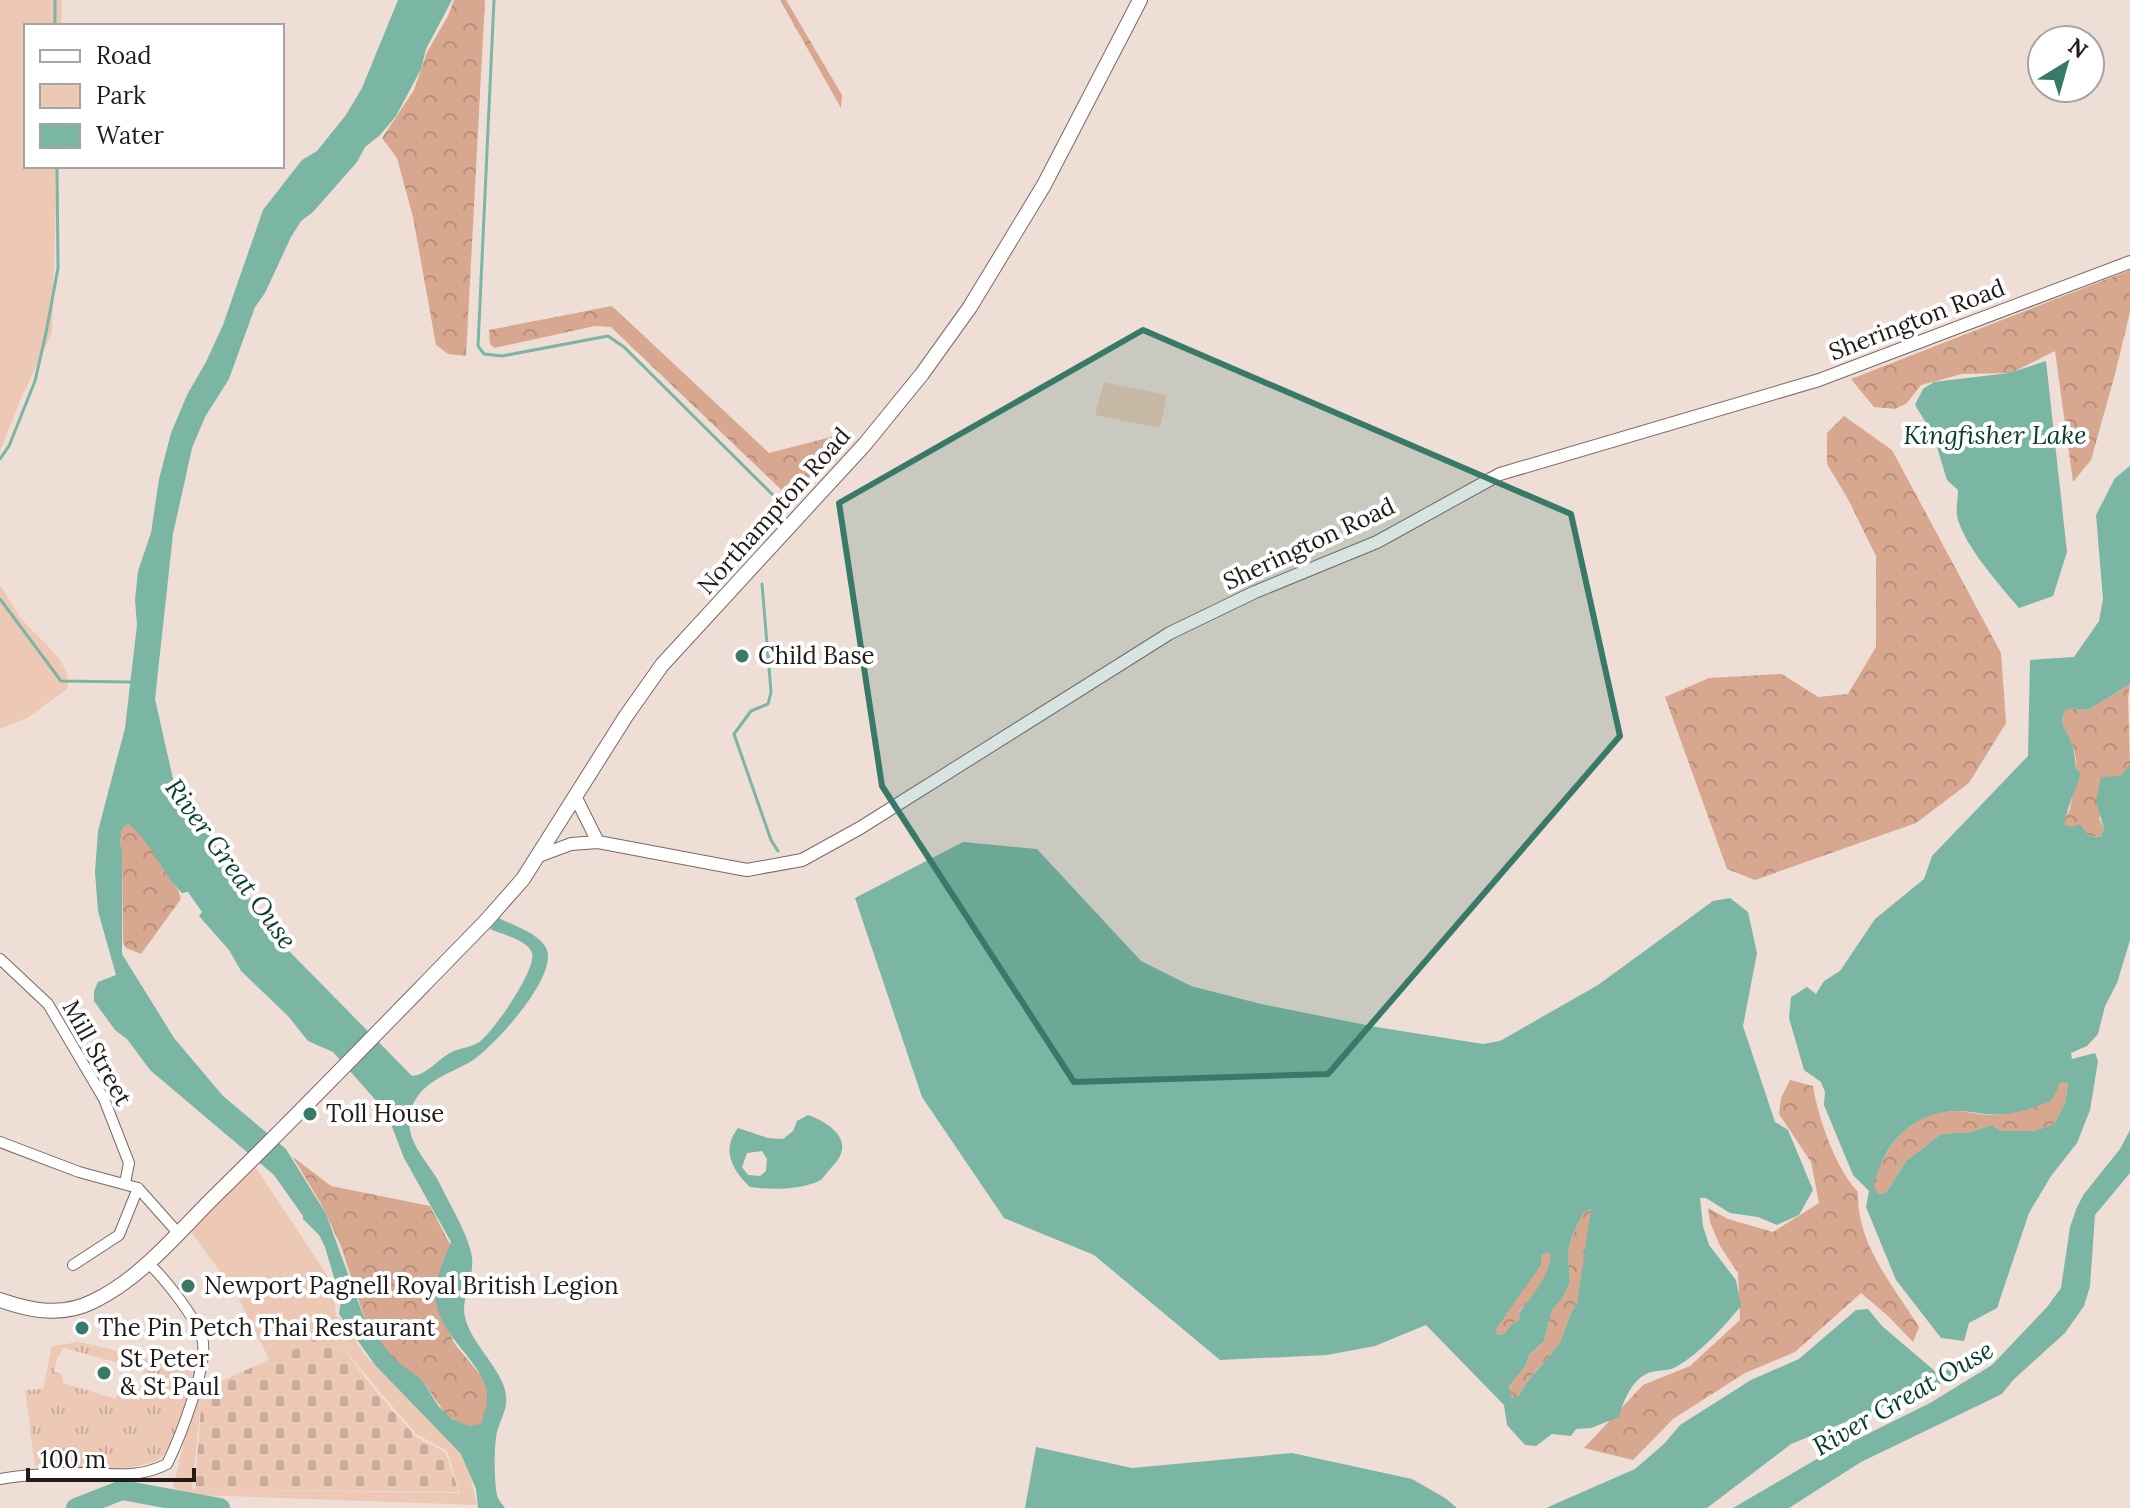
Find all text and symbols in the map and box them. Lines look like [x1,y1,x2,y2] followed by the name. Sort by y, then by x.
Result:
[24,24,284,168] legend
[2026,24,2106,104] north arrow
[2063,32,2093,64] text: N
[96,40,152,71] text: Road
[96,80,146,111] text: Park
[96,120,164,151] text: Water
[1825,272,2009,367] street label: Sherington Road
[1903,418,2087,451] water label: Kingfisher Lake
[690,421,857,601] street label: Northampton Road
[1218,490,1400,597] street label: Sherington Road
[758,640,875,671] place label: Child Base
[733,647,751,665] marker: Child Base
[158,772,304,956] water label: River Great Ouse
[56,994,140,1112] street label: Mill Street
[326,1098,444,1129] place label: Toll House
[301,1105,319,1123] marker: Toll House
[204,1270,619,1301] place label: Newport Pagnell Royal British Legion
[179,1277,197,1295] marker: Newport Pagnell Royal British Legion
[98,1312,436,1343] place label: The Pin Petch Thai Restaurant
[73,1319,91,1337] marker: The Pin Petch Thai Restaurant
[1807,1333,1999,1463] water label: River Great Ouse
[120,1343,220,1402] place label: St Peter & St Paul
[95,1364,113,1382] marker: St Peter & St Paul
[28,1432,194,1482] scale bar
[40,1444,106,1475] text: 100 m

